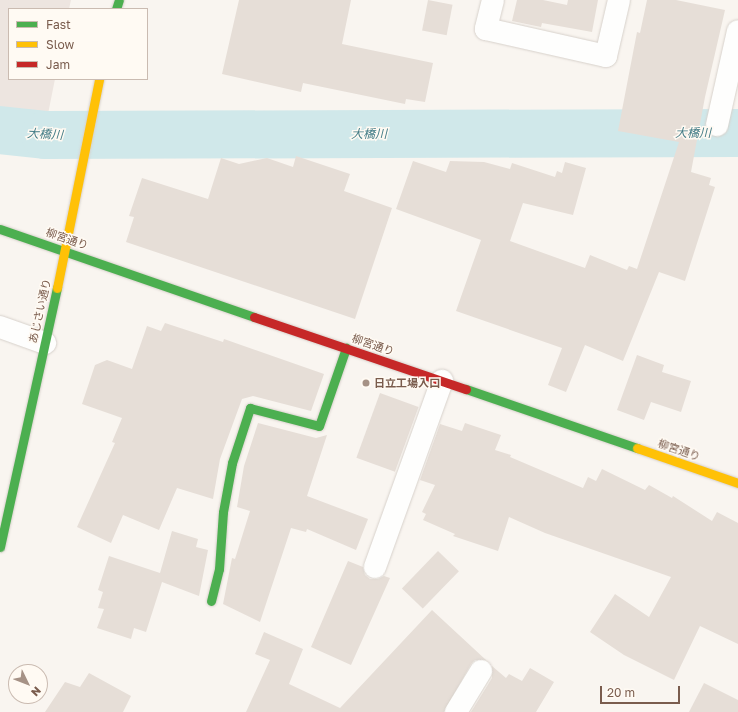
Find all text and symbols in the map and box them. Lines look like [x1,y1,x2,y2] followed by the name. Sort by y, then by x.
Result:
[8,8,148,80] legend
[46,17,71,32] text: Fast
[46,37,74,52] text: Slow
[46,57,70,72] text: Jam
[27,126,63,142] water label: 大橋川
[675,126,711,140] water label: 大橋川
[351,127,387,141] water label: 大橋川
[44,226,90,252] street label: 柳宮通り
[26,277,54,345] street label: あじさい通り
[350,332,396,358] street label: 柳宮通り
[374,376,440,390] place label: 日立工場入口
[361,378,371,388] marker: 日立工場入口
[656,437,702,463] street label: 柳宮通り
[8,664,48,704] north arrow
[602,678,682,704] scale bar
[29,684,44,699] text: N
[607,685,635,700] text: 20 m

